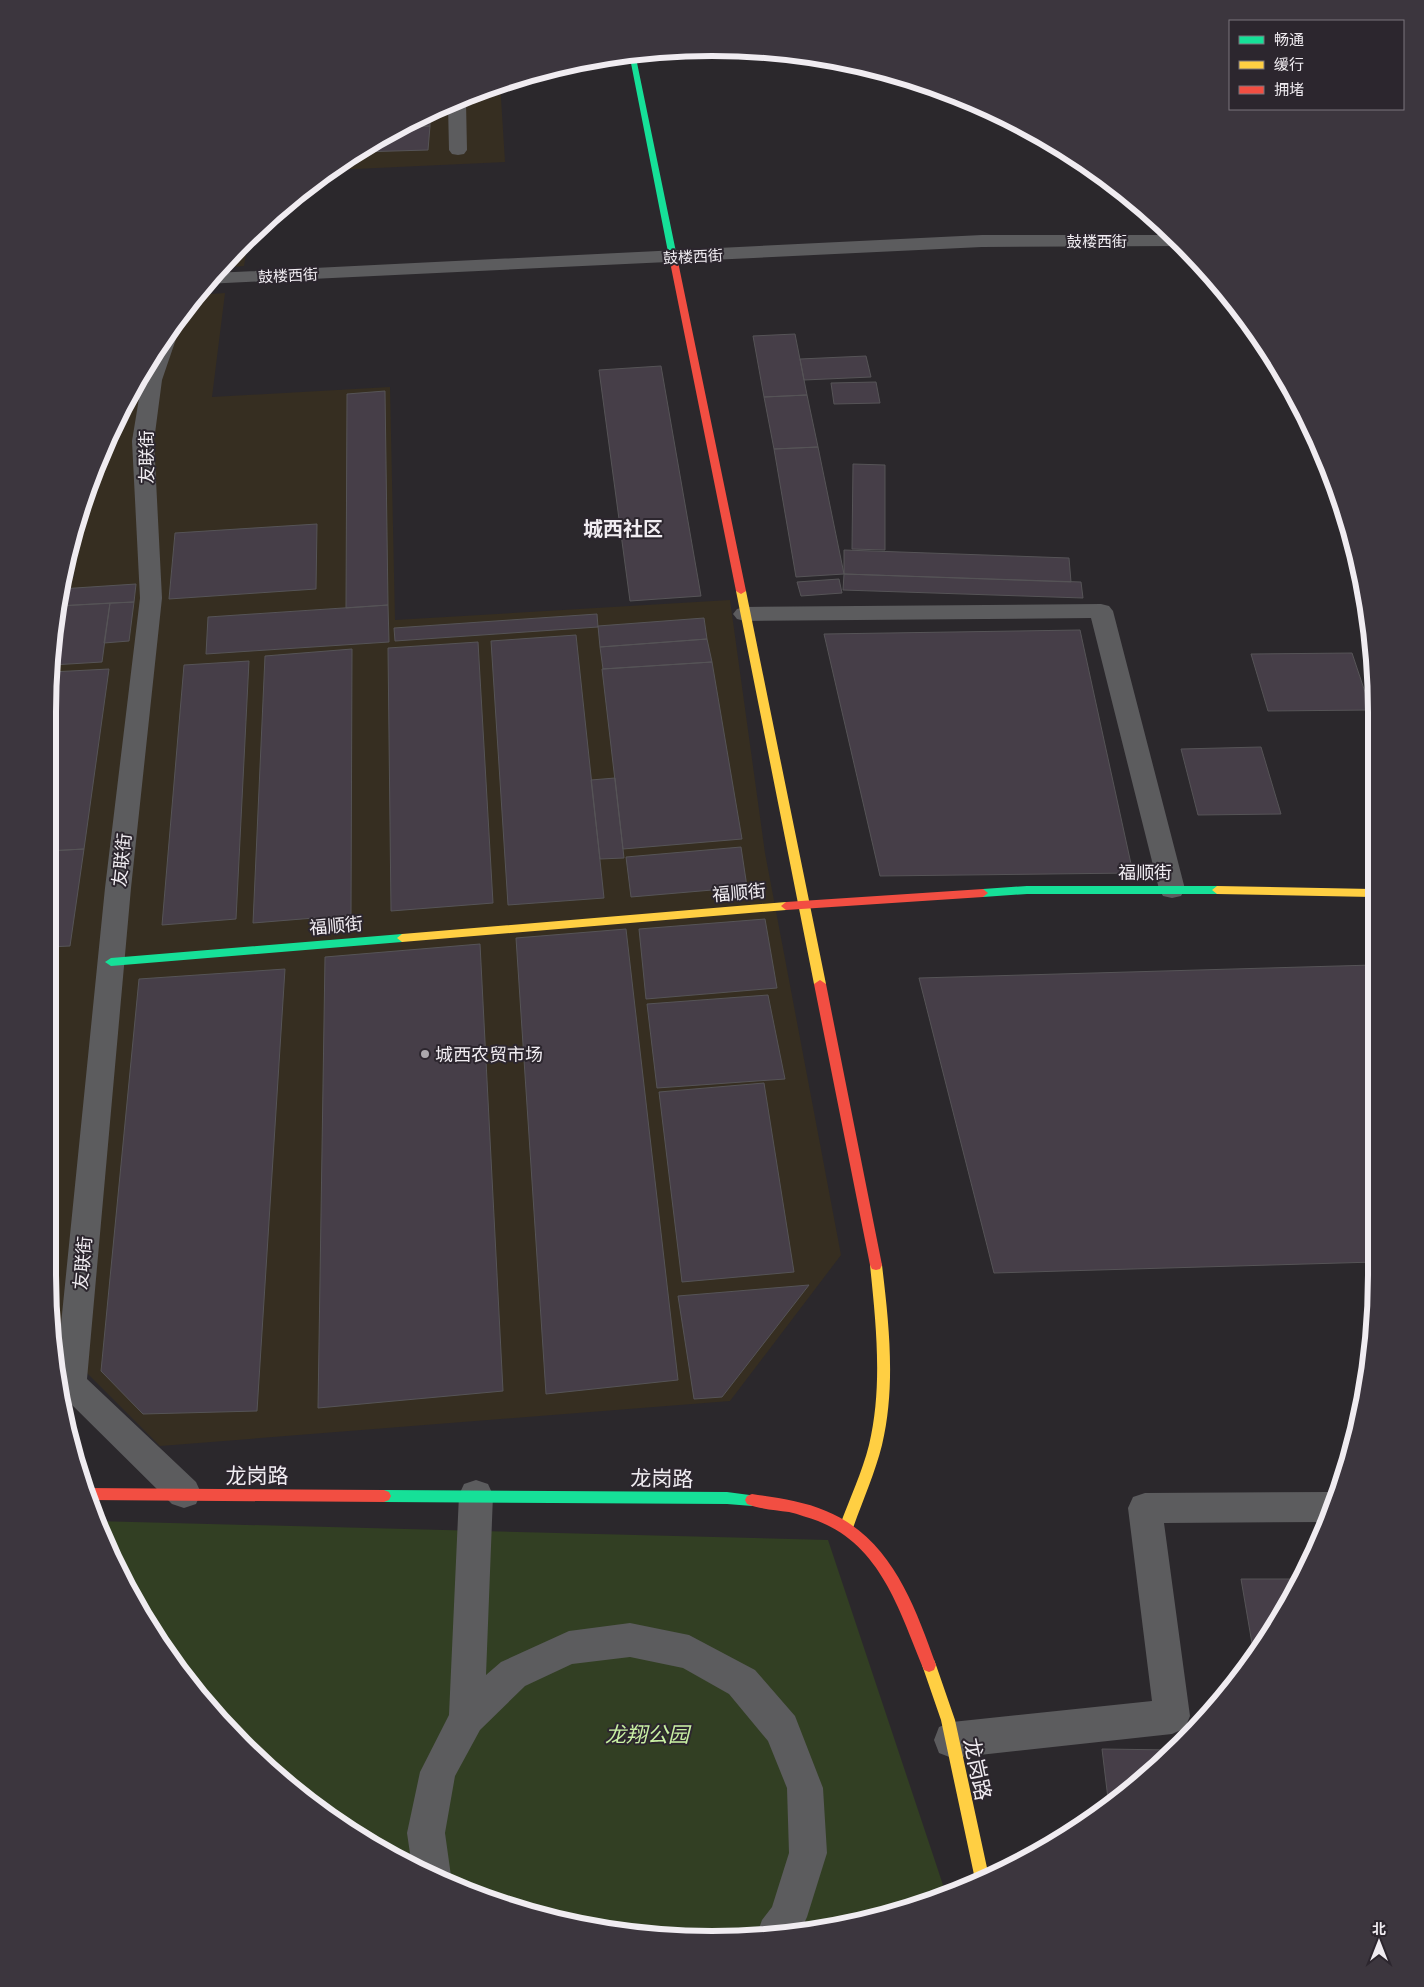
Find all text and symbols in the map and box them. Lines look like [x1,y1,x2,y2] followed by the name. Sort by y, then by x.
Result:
[1229,20,1404,110] legend
[1274,29,1304,49] text: 畅通
[1274,54,1304,74] text: 缓行
[1274,79,1304,99] text: 拥堵
[1067,231,1127,251] street label: 鼓楼西街
[663,244,723,268] street label: 鼓楼西街
[258,263,318,287] street label: 鼓楼西街
[134,430,158,484] street label: 友联街
[583,515,663,542] district label: 城西社区
[106,832,136,888] street label: 友联街
[1118,860,1172,884] street label: 福顺街
[711,878,767,906] street label: 福顺街
[308,911,364,939] street label: 福顺街
[435,1042,543,1066] place label: 城西农贸市场
[419,1048,431,1060] marker: 城西农贸市场
[68,1235,96,1291] street label: 友联街
[226,1461,289,1489] street label: 龙岗路
[630,1463,694,1493] street label: 龙岗路
[605,1720,692,1748] park label: 龙翔公园
[958,1735,998,1803] street label: 龙岗路
[1354,1917,1404,1967] north arrow
[1372,1919,1386,1938] text: 北

